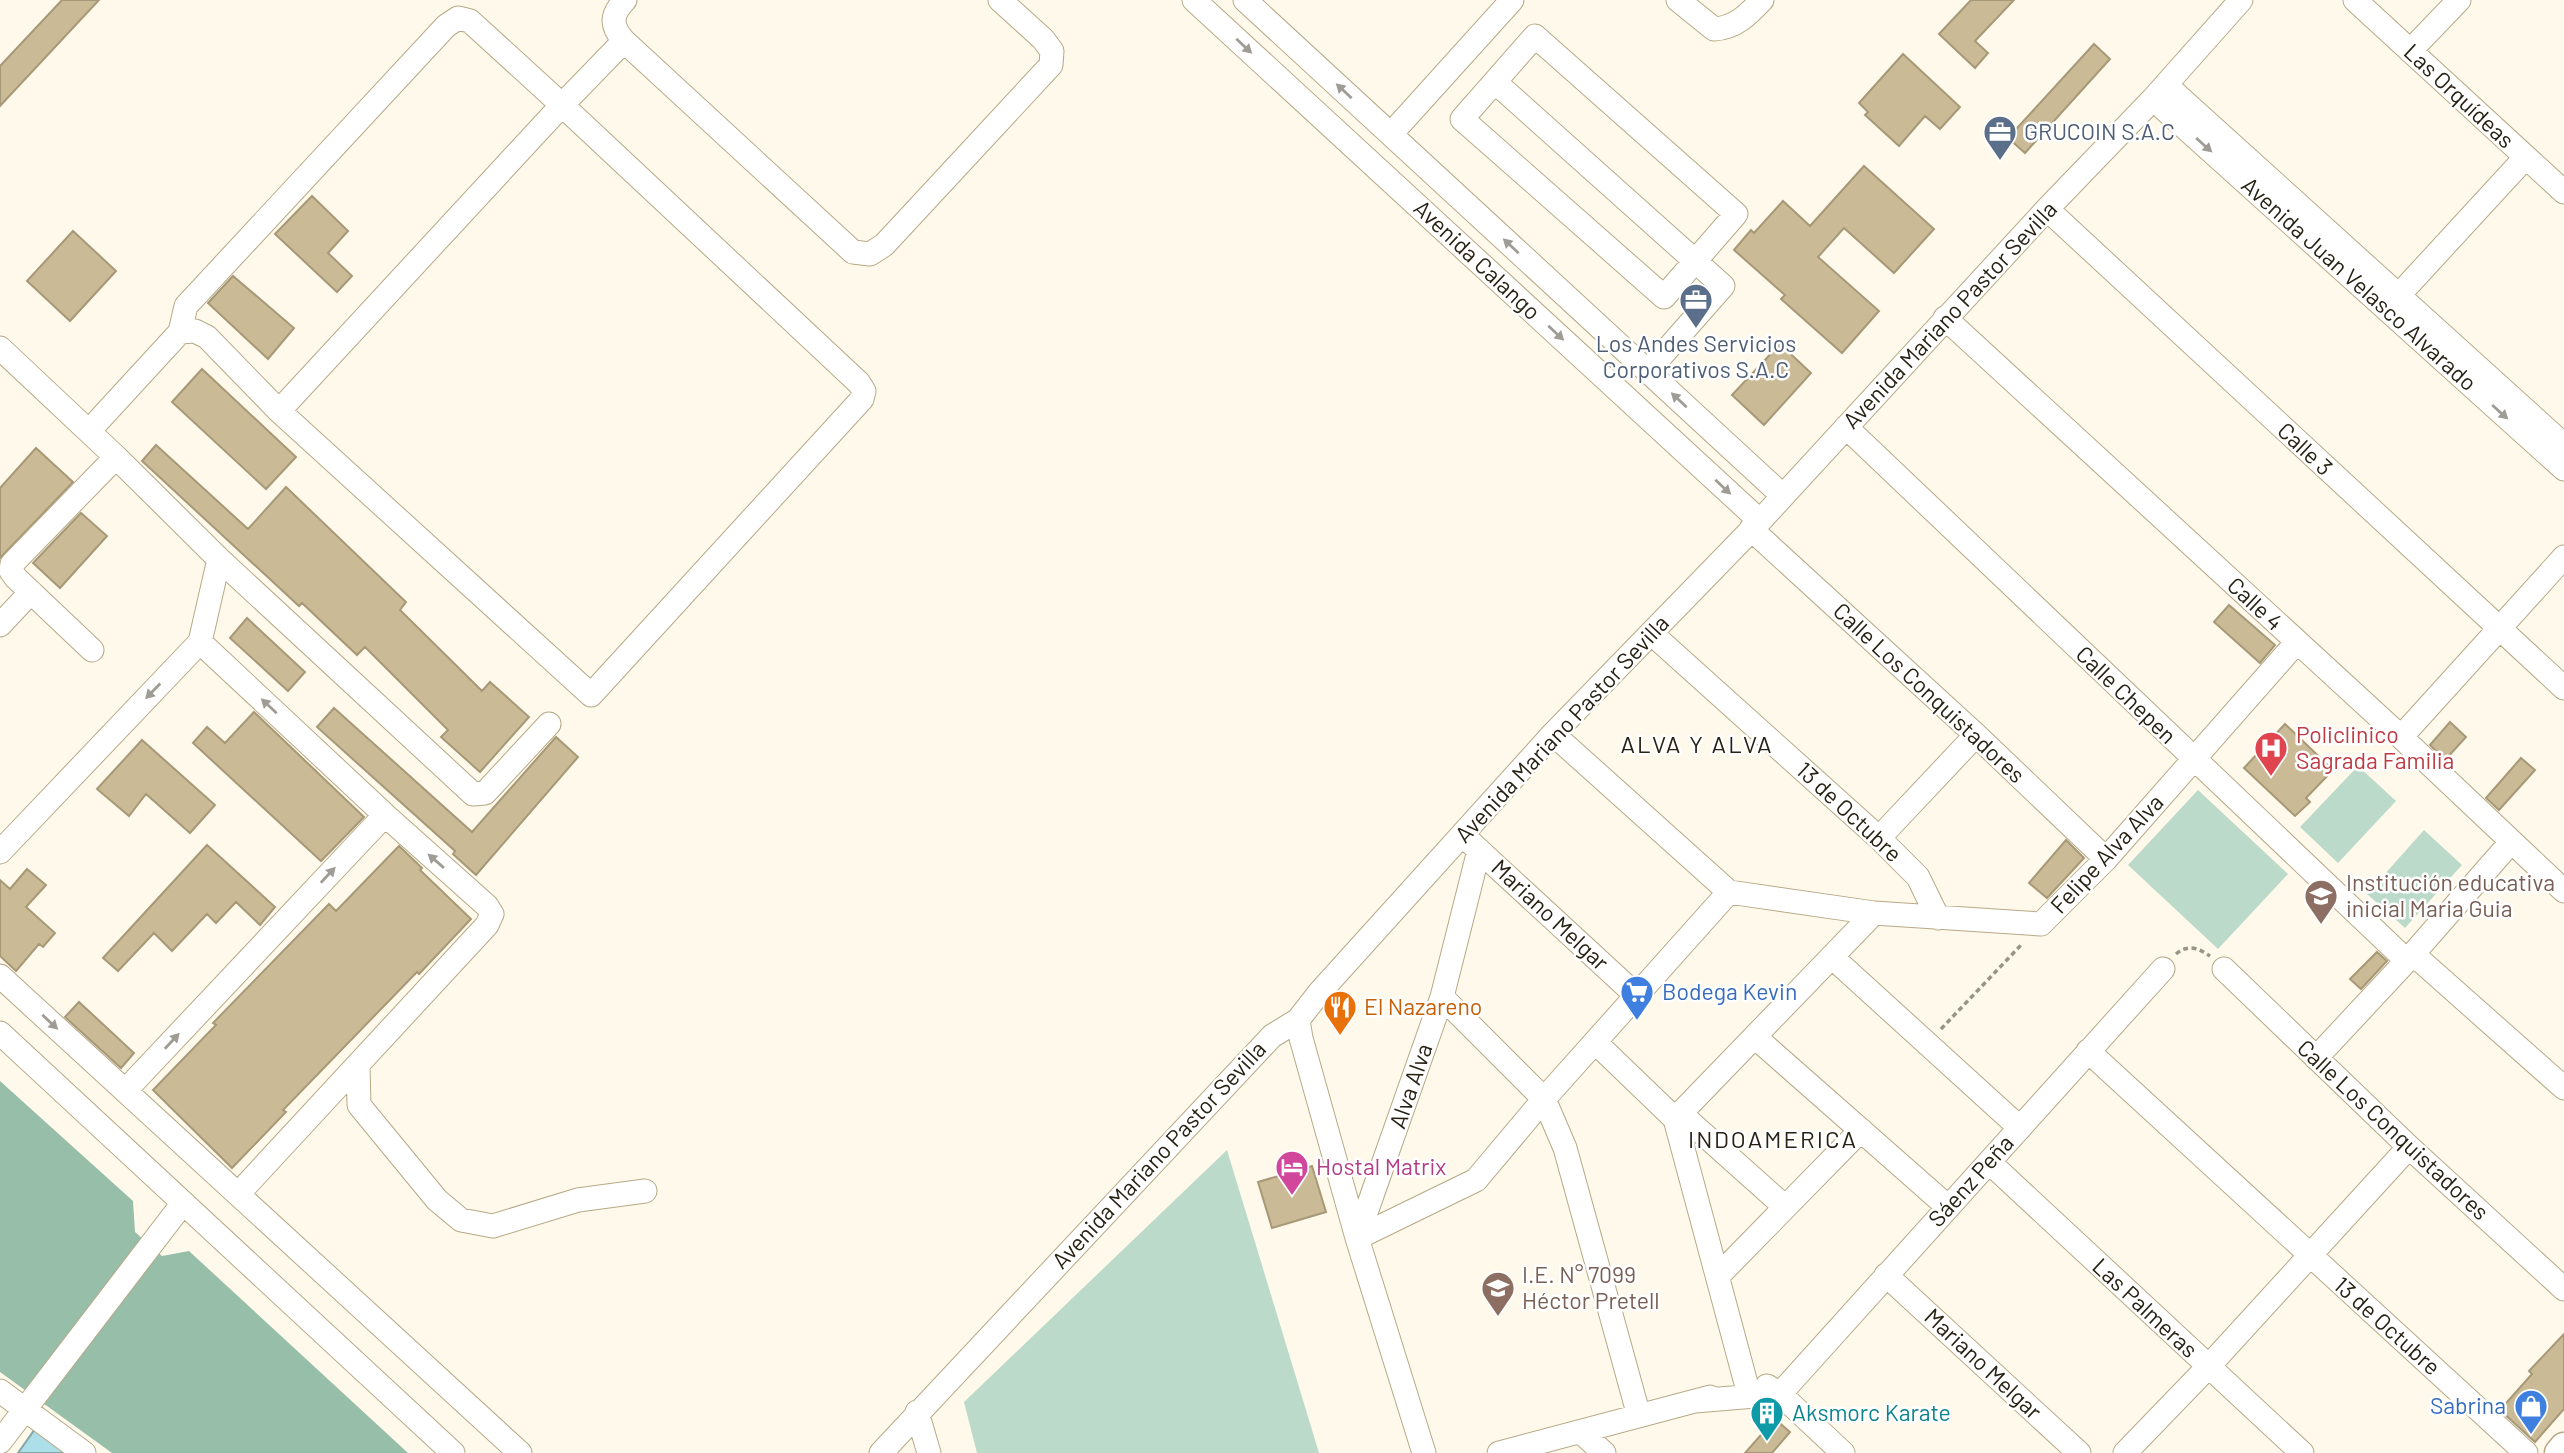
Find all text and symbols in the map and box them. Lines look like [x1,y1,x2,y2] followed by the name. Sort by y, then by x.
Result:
[2399,37,2521,153] street label: Las Orquídeas
[1235,38,1252,54] one-way arrow
[1336,84,1353,100] one-way arrow
[1981,113,2019,162] office icon: GRUCOIN S.A.C
[2024,117,2175,145] place label: GRUCOIN S.A.C
[2195,137,2213,153] one-way arrow
[2236,170,2483,396] street label: Avenida Juan Velasco Alvarado
[1408,193,1547,325] street label: Avenida Calango
[1836,195,2062,434] street label: Avenida Mariano Pastor Sevilla
[1503,238,1520,254] one-way arrow
[1677,281,1715,330] office icon: Los Andes Servicios Corporativos S.A.C
[1547,325,1565,341] one-way arrow
[1596,329,1796,383] place label: Los Andes Servicios Corporativos S.A.C
[1670,392,1688,408] one-way arrow
[2492,404,2509,419] one-way arrow
[2272,416,2339,481] street label: Calle 3
[1714,479,1731,495] one-way arrow
[2222,571,2289,636] street label: Calle 4
[1828,596,2031,788] street label: Calle Los Conquistadores
[1448,609,1674,848] street label: Avenida Mariano Pastor Sevilla
[2071,640,2183,749] street label: Calle Chepen
[145,683,162,700] one-way arrow
[261,699,278,715] one-way arrow
[2296,720,2454,774] place label: Policlinico Sagrada Familia
[1620,729,1774,758] district label: ALVA Y ALVA
[2252,729,2290,778] hospital icon: Policlinico Sagrada Familia
[1791,755,1908,867] street label: 13 de Octubre
[2044,788,2169,919] street label: Felipe Alva Alva
[428,853,445,869] one-way arrow
[1486,853,1616,976] street label: Mariano Melgar
[319,867,335,884] one-way arrow
[2346,868,2555,922] place label: Institución educativa inicial Maria Guia
[2302,877,2340,926] school or university icon: Institución educativa inicial Maria Guia
[1618,973,1656,1022] supermarket icon: Bodega Kevin
[1662,977,1797,1005] place label: Bodega Kevin
[1321,988,1359,1037] restaurant icon: El Nazareno
[1364,992,1482,1020] place label: El Nazareno
[41,1014,59,1030] one-way arrow
[163,1033,179,1050] one-way arrow
[2292,1033,2495,1225] street label: Calle Los Conquistadores
[1045,1035,1271,1274] street label: Avenida Mariano Pastor Sevilla
[1382,1040,1438,1132] street label: Alva Alva
[1688,1124,1858,1153] district label: INDOAMERICA
[1922,1129,2019,1232] street label: Sáenz Peña
[1273,1148,1311,1197] hotel icon: Hostal Matrix
[1316,1152,1446,1180] place label: Hostal Matrix
[2087,1252,2204,1363] street label: Las Palmeras
[1522,1260,1660,1314] place label: I.E. N° 7099 Héctor Pretell
[1479,1269,1517,1318] school or university icon: I.E. N° 7099 Héctor Pretell
[2329,1270,2447,1380] street label: 13 de Octubre
[1919,1302,2049,1425] street label: Mariano Melgar
[2512,1387,2550,1436] shop icon: Sabrina
[2430,1391,2506,1419] place label: Sabrina
[1748,1394,1786,1443] building icon: Aksmorc Karate
[1792,1398,1951,1426] place label: Aksmorc Karate

